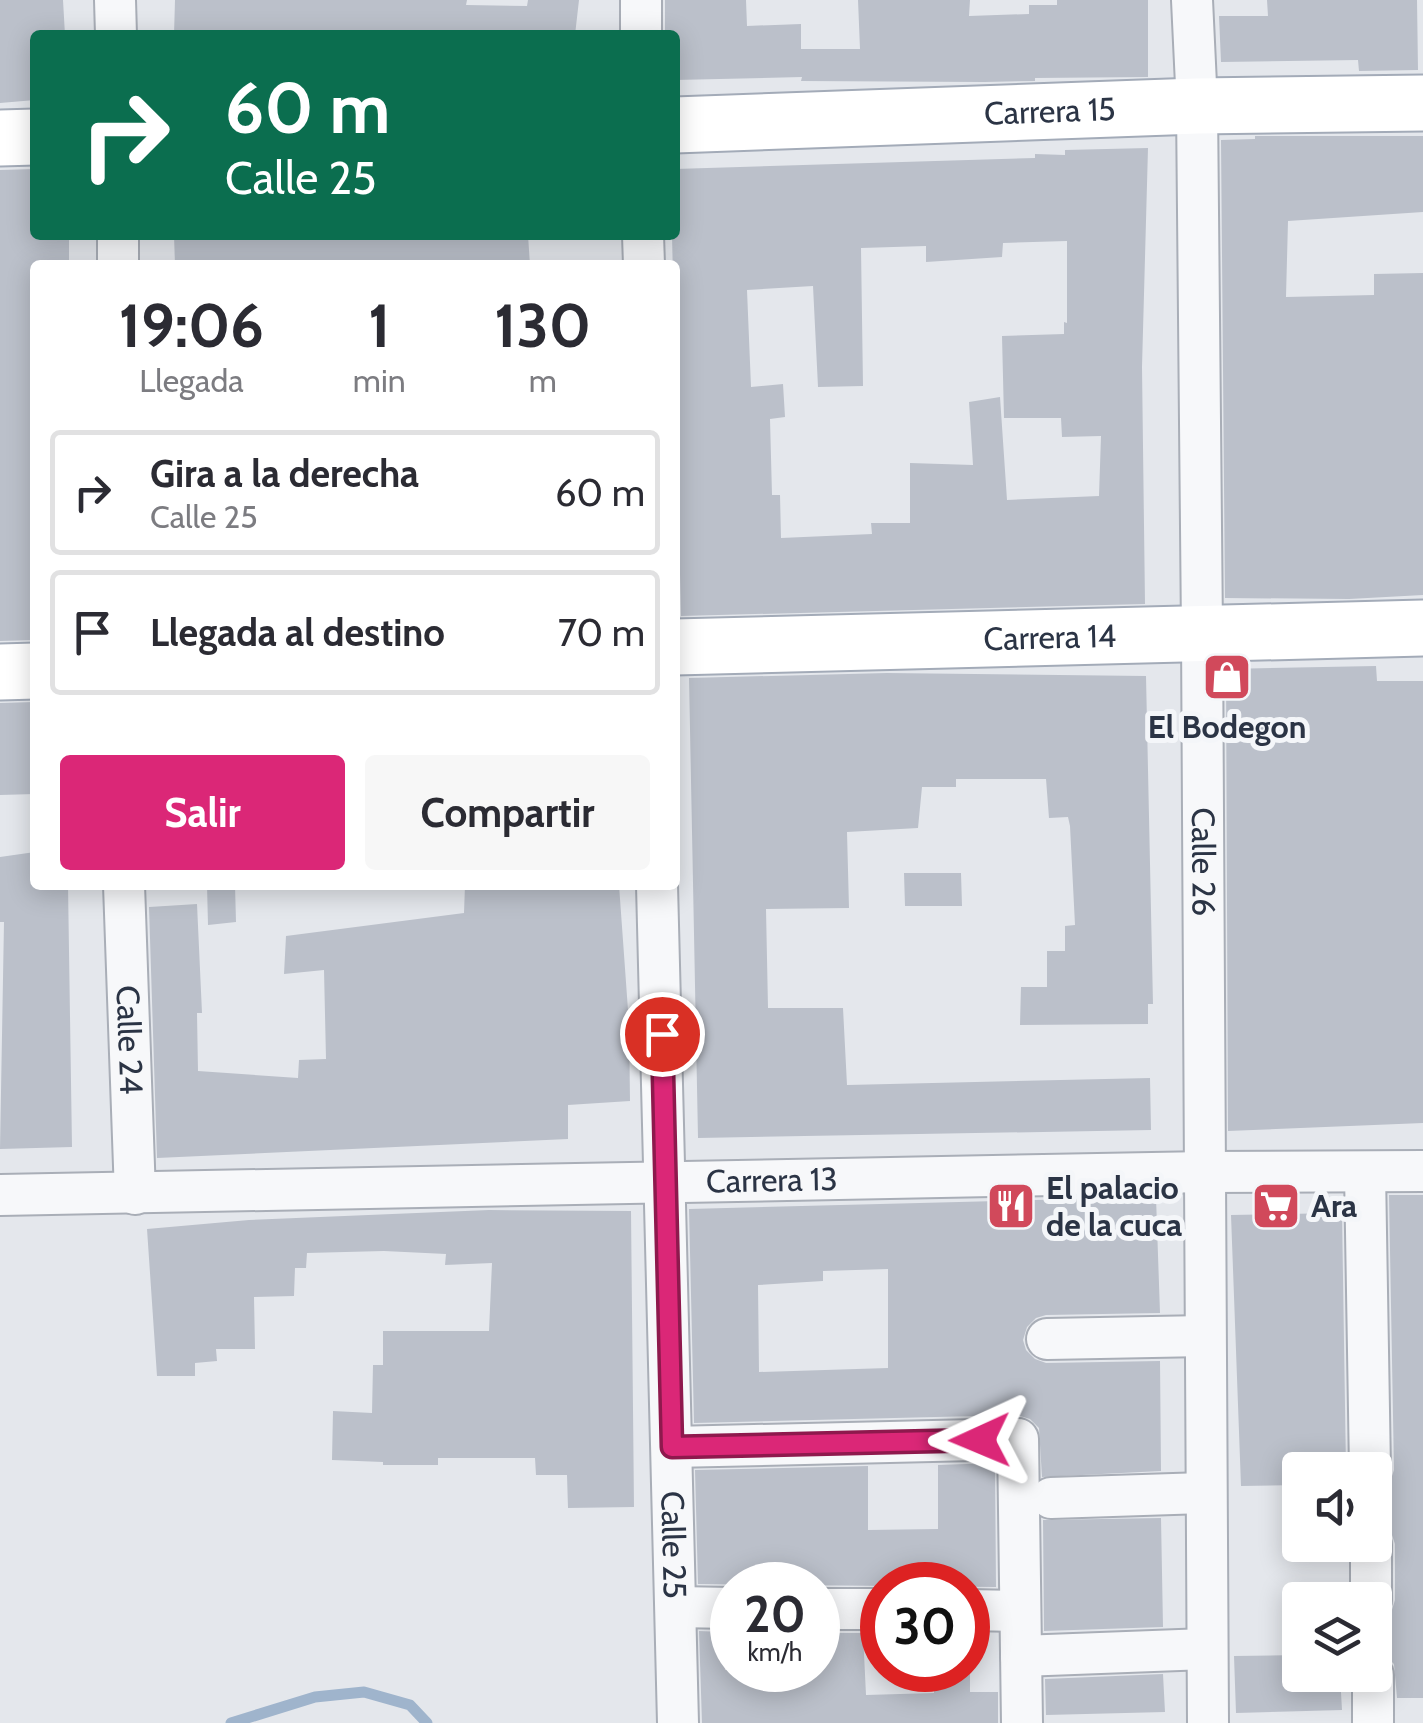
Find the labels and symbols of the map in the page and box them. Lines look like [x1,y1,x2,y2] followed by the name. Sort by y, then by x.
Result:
[983,89,1116,133] street label: Carrera 15
[983,616,1117,658] street label: Carrera 14
[1201,651,1253,703] shop icon: El Bodegon
[1148,707,1306,746] place label: El Bodegon
[1184,807,1224,916] street label: Calle 26
[109,985,151,1095] street label: Calle 24
[620,992,705,1077] pin
[706,1159,838,1201] street label: Carrera 13
[1046,1168,1182,1244] place label: El palacio de la cuca
[985,1180,1037,1232] restaurant icon: El palacio de la cuca
[1250,1180,1302,1232] supermarket icon: Ara
[1311,1186,1357,1225] place label: Ara
[928,1388,1032,1492] position arrow
[653,1490,695,1599] street label: Calle 25
[860,1562,990,1692] speed limit sign: 30

